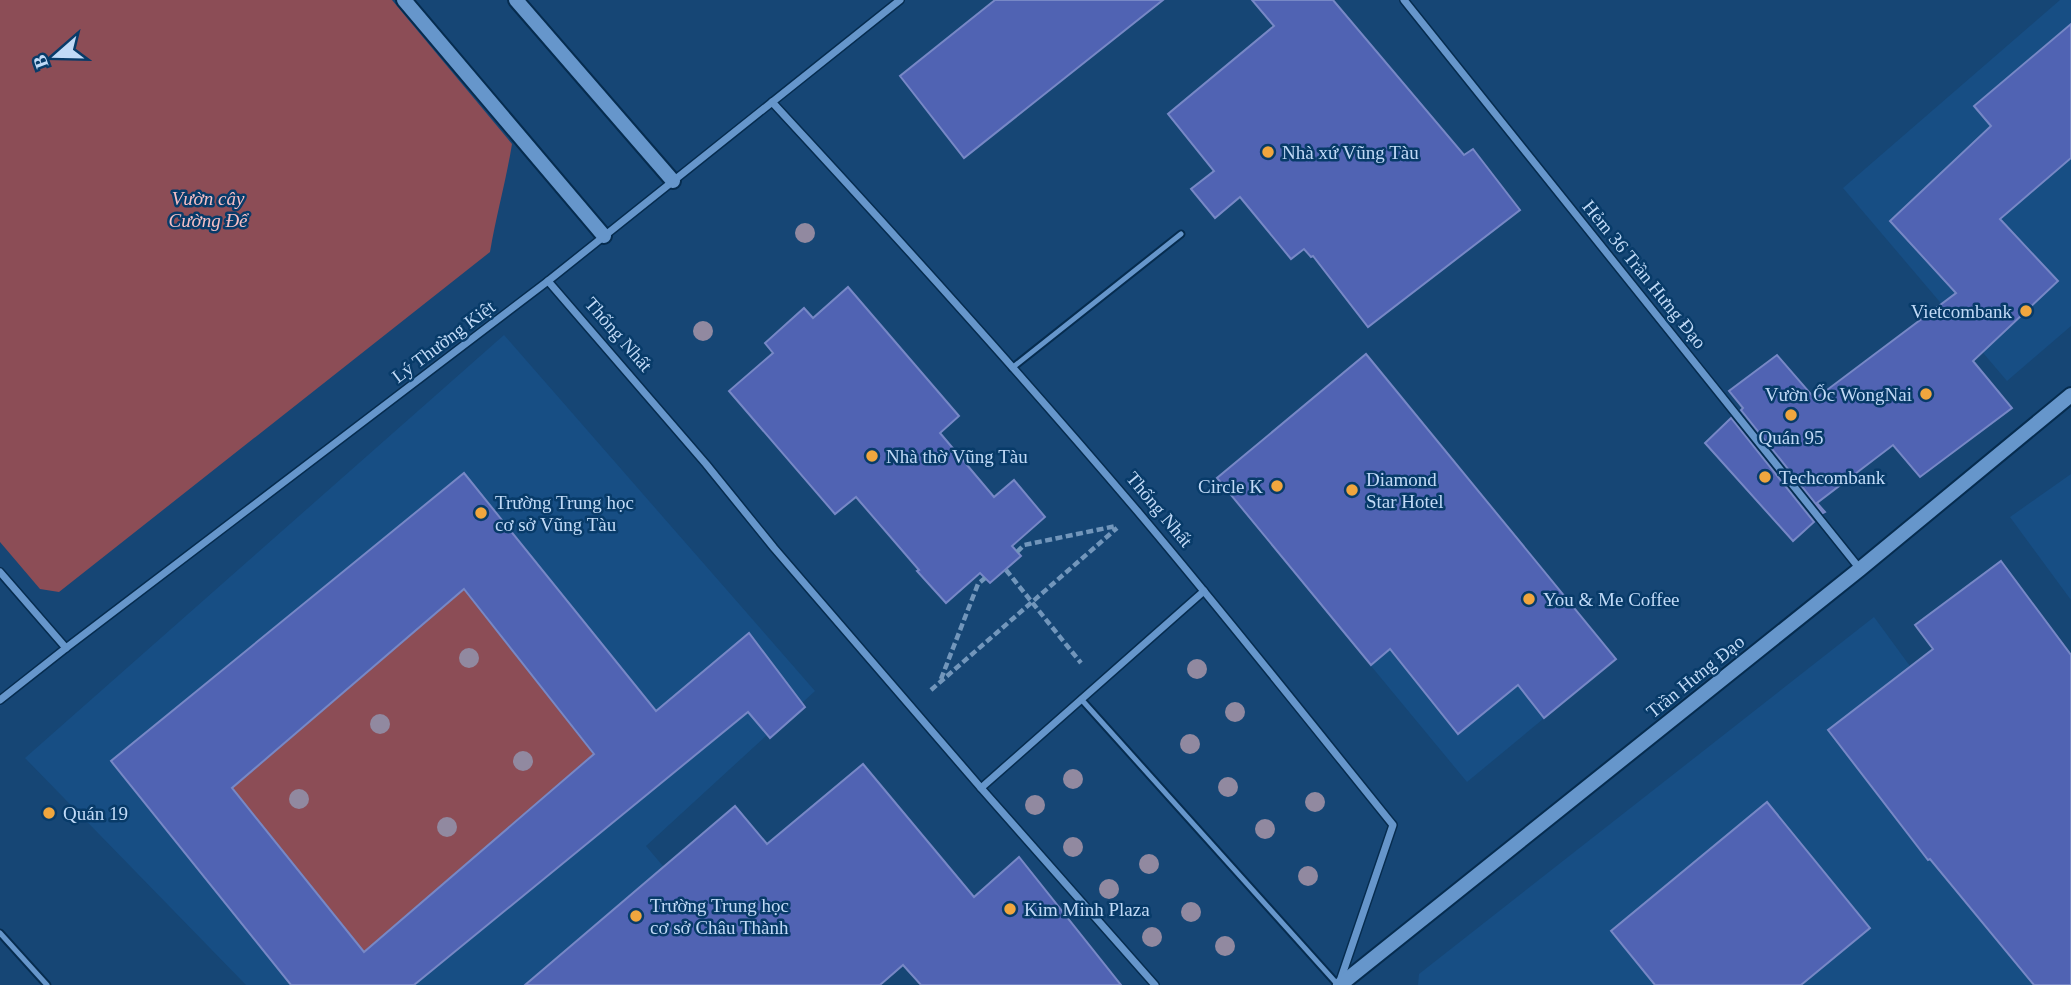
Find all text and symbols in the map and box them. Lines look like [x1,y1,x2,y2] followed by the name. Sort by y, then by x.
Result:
[21,21,91,91] north arrow
[28,52,53,71] text: B
[1282,142,1419,163] place label: Nhà xứ Vũng Tàu
[1260,144,1276,160] marker: Nhà xứ Vũng Tàu
[168,188,250,231] park label: Vườn cây Cường Để
[1578,196,1711,353] street label: Hẻm 36 Trần Hưng Đạo
[581,293,657,376] street label: Thống Nhất
[388,295,499,387] street label: Lý Thường Kiệt
[1911,301,2012,322] place label: Vietcombank
[2018,303,2034,319] marker: Vietcombank
[1765,384,1912,405] place label: Vườn Ốc WongNai
[1918,386,1934,402] marker: Vườn Ốc WongNai
[1783,407,1799,423] marker: Quán 95
[1759,427,1823,448] place label: Quán 95
[886,446,1028,467] place label: Nhà thờ Vũng Tàu
[864,448,880,464] marker: Nhà thờ Vũng Tàu
[1779,467,1886,488] place label: Techcombank
[1122,468,1197,552] street label: Thống Nhất
[1366,469,1444,512] place label: Diamond Star Hotel
[1757,469,1773,485] marker: Techcombank
[1198,476,1263,497] place label: Circle K
[1269,478,1285,494] marker: Circle K
[1344,482,1360,498] marker: Diamond Star Hotel
[495,492,634,535] place label: Trường Trung học cơ sở Vũng Tàu
[473,505,489,521] marker: Trường Trung học cơ sở Vũng Tàu
[1543,589,1680,610] place label: You & Me Coffee
[1521,591,1537,607] marker: You & Me Coffee
[1642,631,1748,722] street label: Trần Hưng Đạo
[63,803,128,824] place label: Quán 19
[41,805,57,821] marker: Quán 19
[650,895,789,938] place label: Trường Trung học cơ sở Châu Thành
[1024,899,1150,920] place label: Kim Minh Plaza
[1002,901,1018,917] marker: Kim Minh Plaza
[628,908,644,924] marker: Trường Trung học cơ sở Châu Thành

